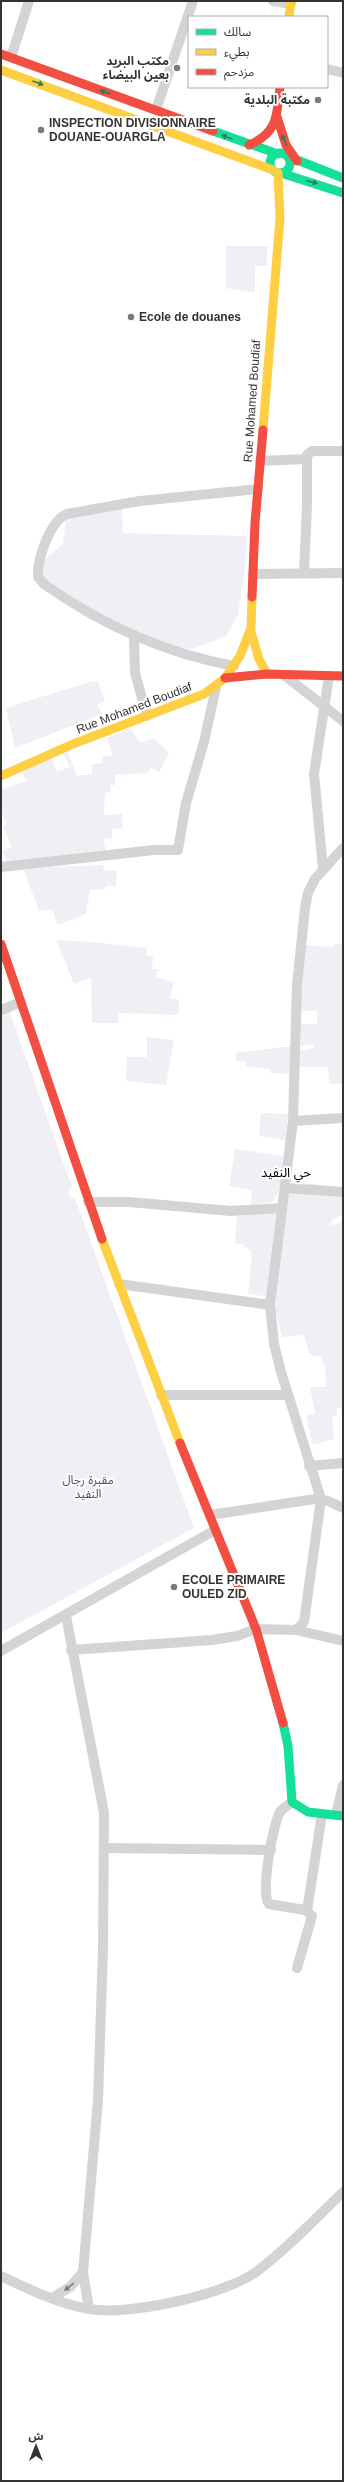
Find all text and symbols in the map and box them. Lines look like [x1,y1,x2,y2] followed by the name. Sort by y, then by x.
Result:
[188,16,328,88] legend
[224,25,251,39] text: سالك
[224,45,250,62] text: بطيء
[103,54,169,82] place label: مكتب البريد بعين البيضاء
[172,63,182,73] marker: مكتب البريد بعين البيضاء
[224,65,254,81] text: مزدحم
[32,80,44,86] one-way arrow
[99,89,111,95] one-way arrow
[244,93,310,107] place label: مكتبة البلدية
[313,95,323,105] marker: مكتبة البلدية
[49,116,216,144] place label: INSPECTION DIVISIONNAIRE DOUANE-OUARGLA
[36,125,46,135] marker: INSPECTION DIVISIONNAIRE DOUANE-OUARGLA
[221,133,233,139] one-way arrow
[281,134,288,146] one-way arrow
[306,179,318,185] one-way arrow
[139,310,241,324] place label: Ecole de douanes
[126,312,136,322] marker: Ecole de douanes
[241,339,263,463] street label: Rue Mohamed Boudiaf
[74,679,194,737] street label: Rue Mohamed Boudiaf
[261,1165,311,1183] district label: حي النفيد
[62,1473,114,1501] park label: مقبرة رجال النفيد
[182,1573,285,1601] place label: ECOLE PRIMAIRE OULED ZID
[169,1582,179,1592] marker: ECOLE PRIMAIRE OULED ZID
[64,2282,75,2291] one-way arrow
[16,2426,56,2466] north arrow
[28,2430,44,2443] text: ش

